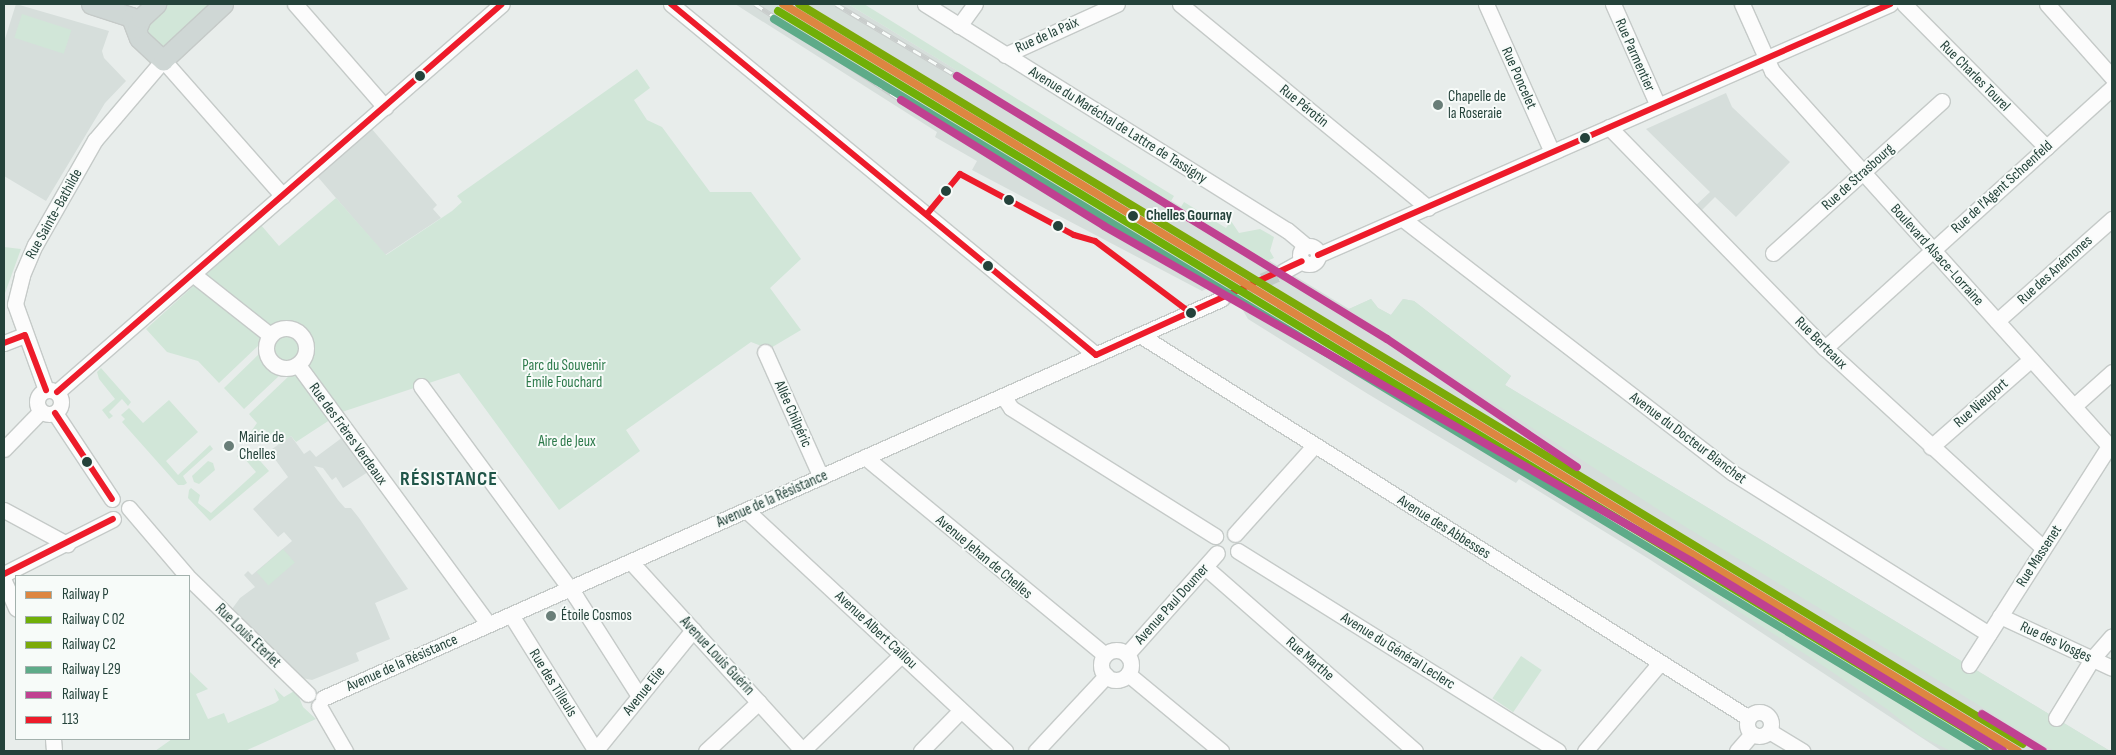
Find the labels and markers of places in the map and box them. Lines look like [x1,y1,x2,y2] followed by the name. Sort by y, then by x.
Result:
[415,71,425,81] unlabelled marker
[1448,87,1506,122] place label: Chapelle de la Roseraie
[1432,99,1444,111] marker: Chapelle de la Roseraie
[1580,133,1590,143] unlabelled marker
[941,186,951,196] unlabelled marker
[1004,195,1014,205] unlabelled marker
[1124,207,1142,225] marker: Chelles Gournay
[1146,207,1232,225] place label: Chelles Gournay
[1053,221,1063,231] unlabelled marker
[983,261,993,271] unlabelled marker
[1186,308,1196,318] unlabelled marker
[239,428,284,463] place label: Mairie de Chelles
[223,440,235,452] marker: Mairie de Chelles
[82,457,92,467] unlabelled marker
[561,607,632,625] place label: Étoile Cosmos
[545,610,557,622] marker: Étoile Cosmos

